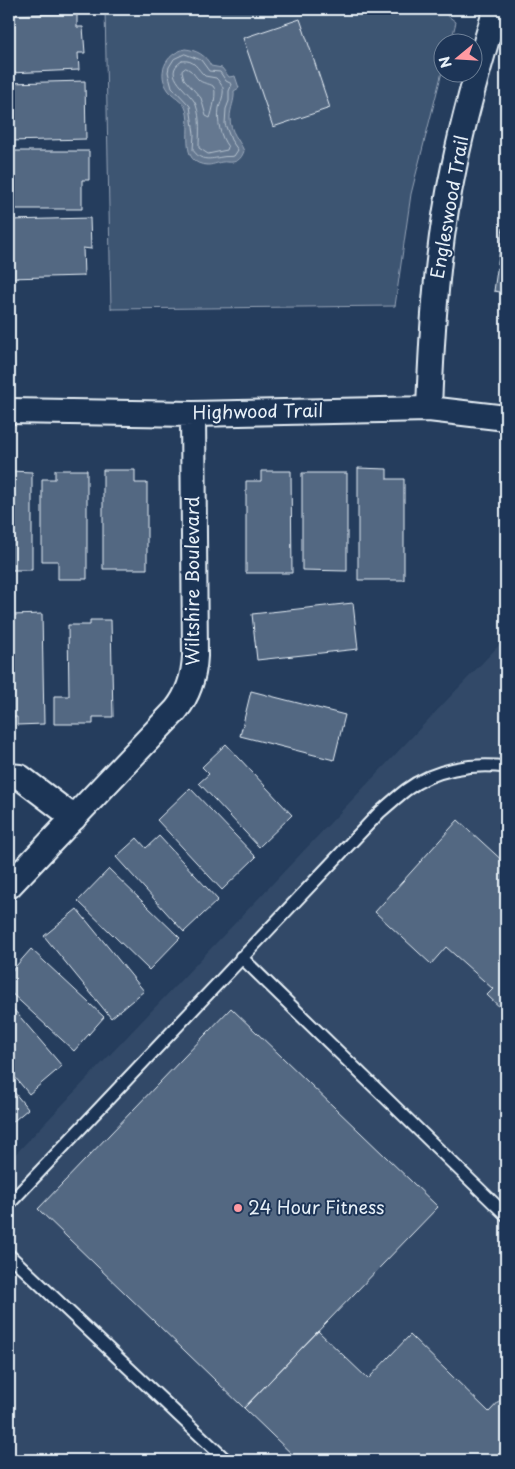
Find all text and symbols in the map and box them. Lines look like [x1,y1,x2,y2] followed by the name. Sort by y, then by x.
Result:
[432,32,482,82] north arrow
[433,54,457,71] text: N
[423,133,474,281] street label: Engleswood Trail
[192,396,324,425] street label: Highwood Trail
[178,496,205,666] street label: Wiltshire Boulevard
[248,1193,385,1220] place label: 24 Hour Fitness
[232,1202,244,1214] marker: 24 Hour Fitness

